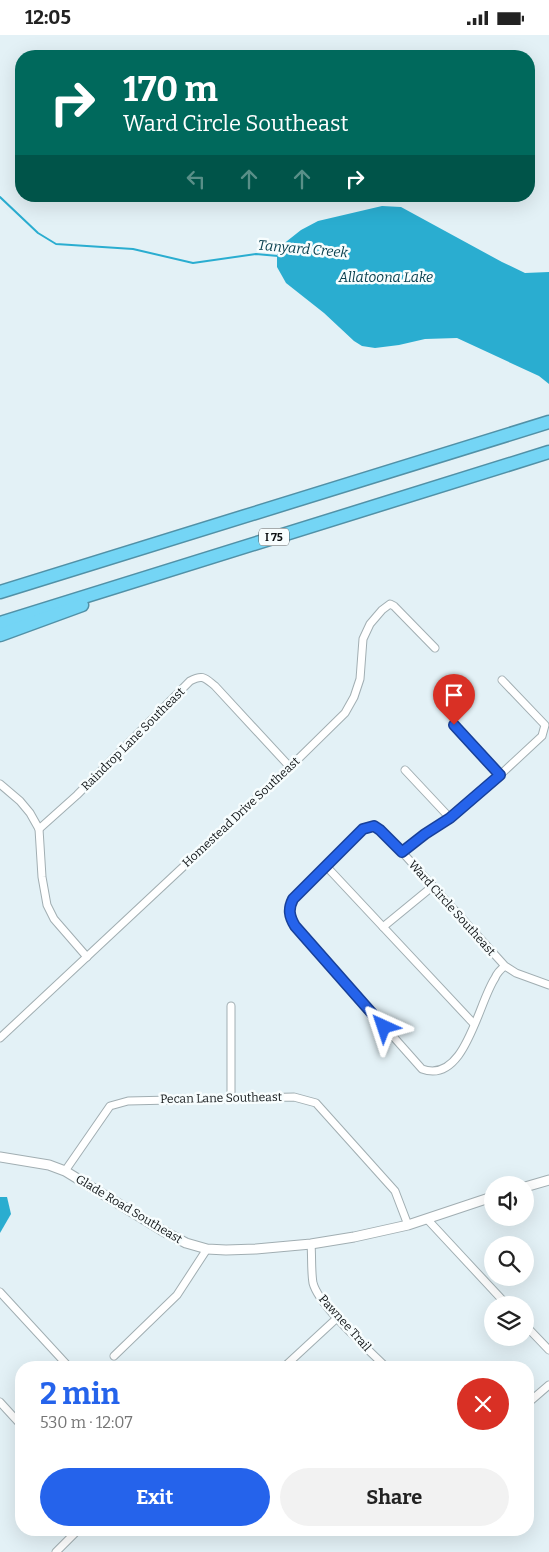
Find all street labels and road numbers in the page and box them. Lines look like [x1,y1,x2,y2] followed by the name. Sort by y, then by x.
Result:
[259,529,289,546] road number: I 75
[79,684,188,793] street label: Raindrop Lane Southeast
[180,754,303,870] street label: Homestead Drive Southeast
[406,858,499,959] street label: Ward Circle Southeast
[160,1090,283,1106] street label: Pecan Lane Southeast
[73,1172,185,1247] street label: Glade Road Southeast
[316,1292,374,1354] street label: Pawnee Trail

